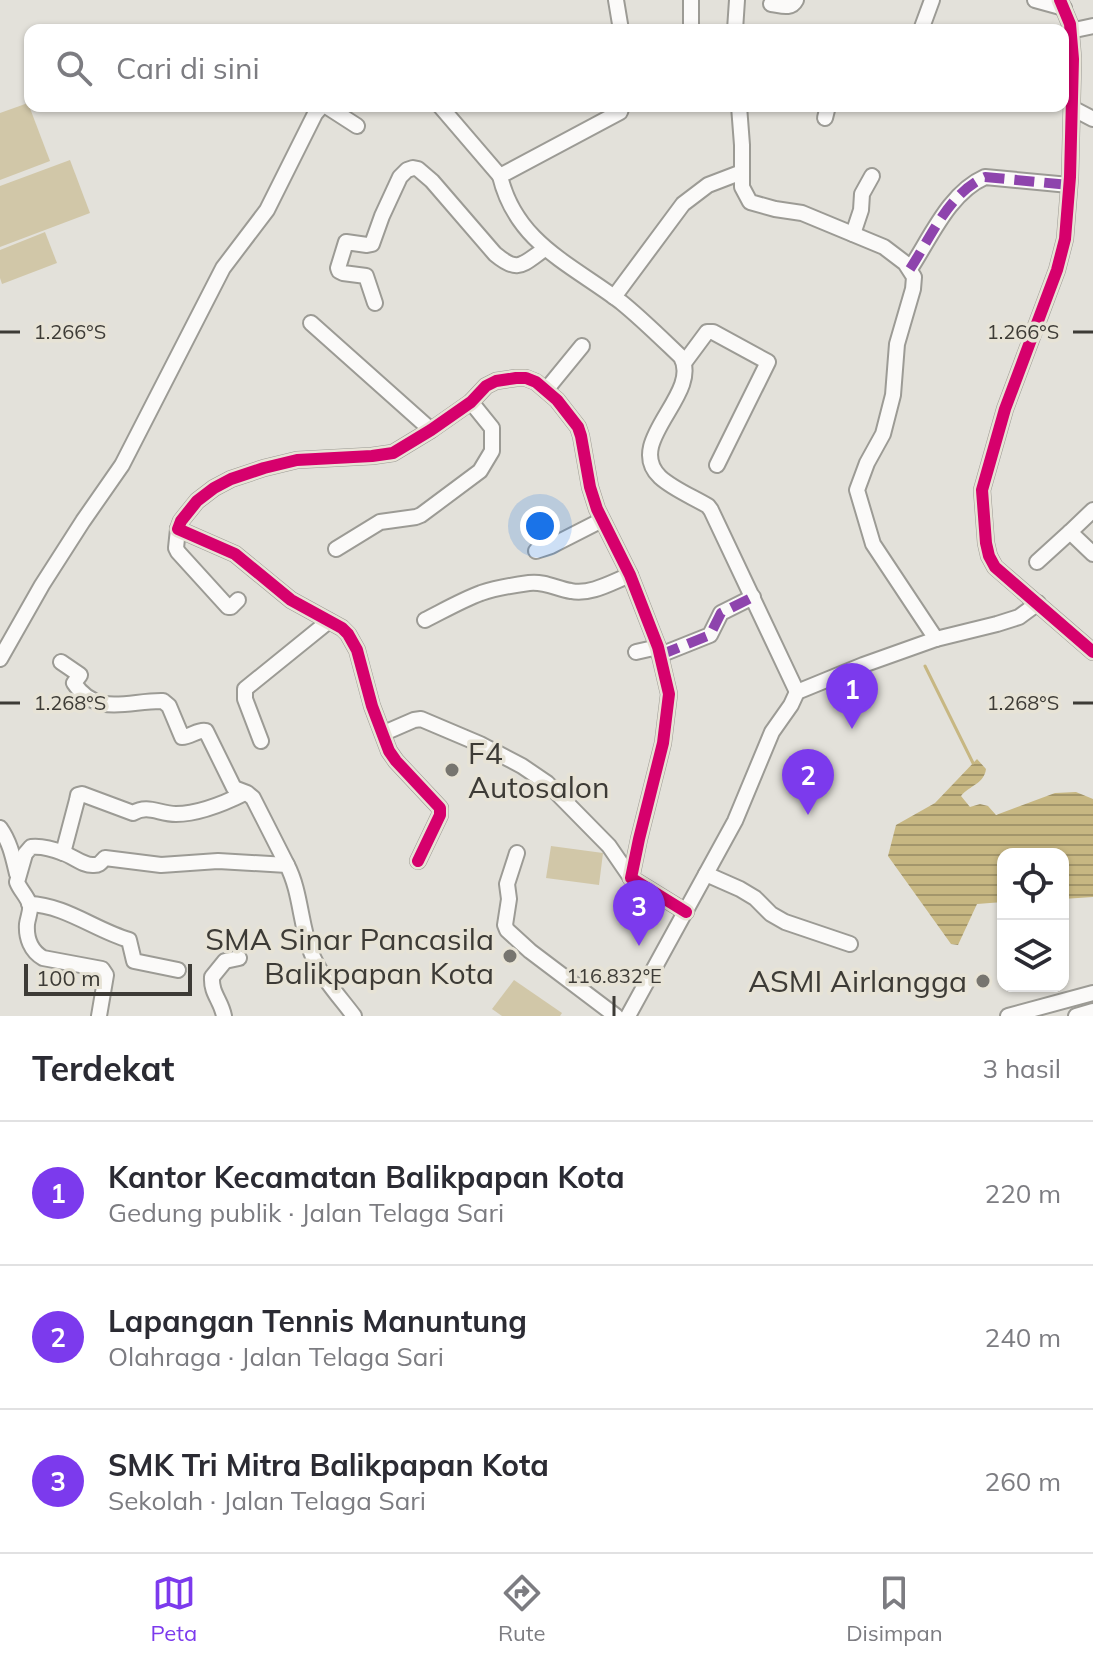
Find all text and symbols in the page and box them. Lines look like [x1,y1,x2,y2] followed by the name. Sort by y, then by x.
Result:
[24,24,1069,112] search box
[52,46,96,90] icon: search
[116,49,260,87] text: Cari di sini
[34,319,106,344] text: 1.266°S
[987,319,1059,344] text: 1.266°S
[520,506,560,546] your location
[826,663,878,729] pin: 1
[34,690,106,715] text: 1.268°S
[987,690,1059,715] text: 1.268°S
[468,734,610,806] place label: F4 Autosalon
[782,749,834,815] pin: 2
[443,761,461,779] marker: F4 Autosalon
[997,848,1069,992] map controls
[997,848,1069,920] button: locate
[613,880,665,946] pin: 3
[205,920,494,992] place label: SMA Sinar Pancasila Balikpapan Kota
[997,920,1069,992] button: layers
[501,947,519,965] marker: SMA Sinar Pancasila Balikpapan Kota
[24,960,192,996] scale bar
[748,962,967,1000] place label: ASMI Airlangga
[566,963,662,988] text: 116.832°E
[36,964,101,992] text: 100 m
[974,972,992,990] marker: ASMI Airlangga
[32,1047,174,1090] text: Terdekat
[983,1052,1061,1085] text: 3 hasil
[108,1158,625,1196] text: Kantor Kecamatan Balikpapan Kota
[50,1177,66,1210] text: 1
[985,1177,1061,1210] text: 220 m
[108,1196,504,1229] text: Gedung publik · Jalan Telaga Sari
[108,1302,527,1340] text: Lapangan Tennis Manuntung
[50,1321,66,1354] text: 2
[985,1321,1061,1354] text: 240 m
[108,1340,444,1373] text: Olahraga · Jalan Telaga Sari
[108,1446,549,1484] text: SMK Tri Mitra Balikpapan Kota
[50,1465,66,1498] text: 3
[985,1465,1061,1498] text: 260 m
[108,1484,426,1517] text: Sekolah · Jalan Telaga Sari
[150,1571,197,1647] tab: Peta
[498,1571,545,1647] tab: Rute
[846,1571,943,1647] tab: Disimpan

